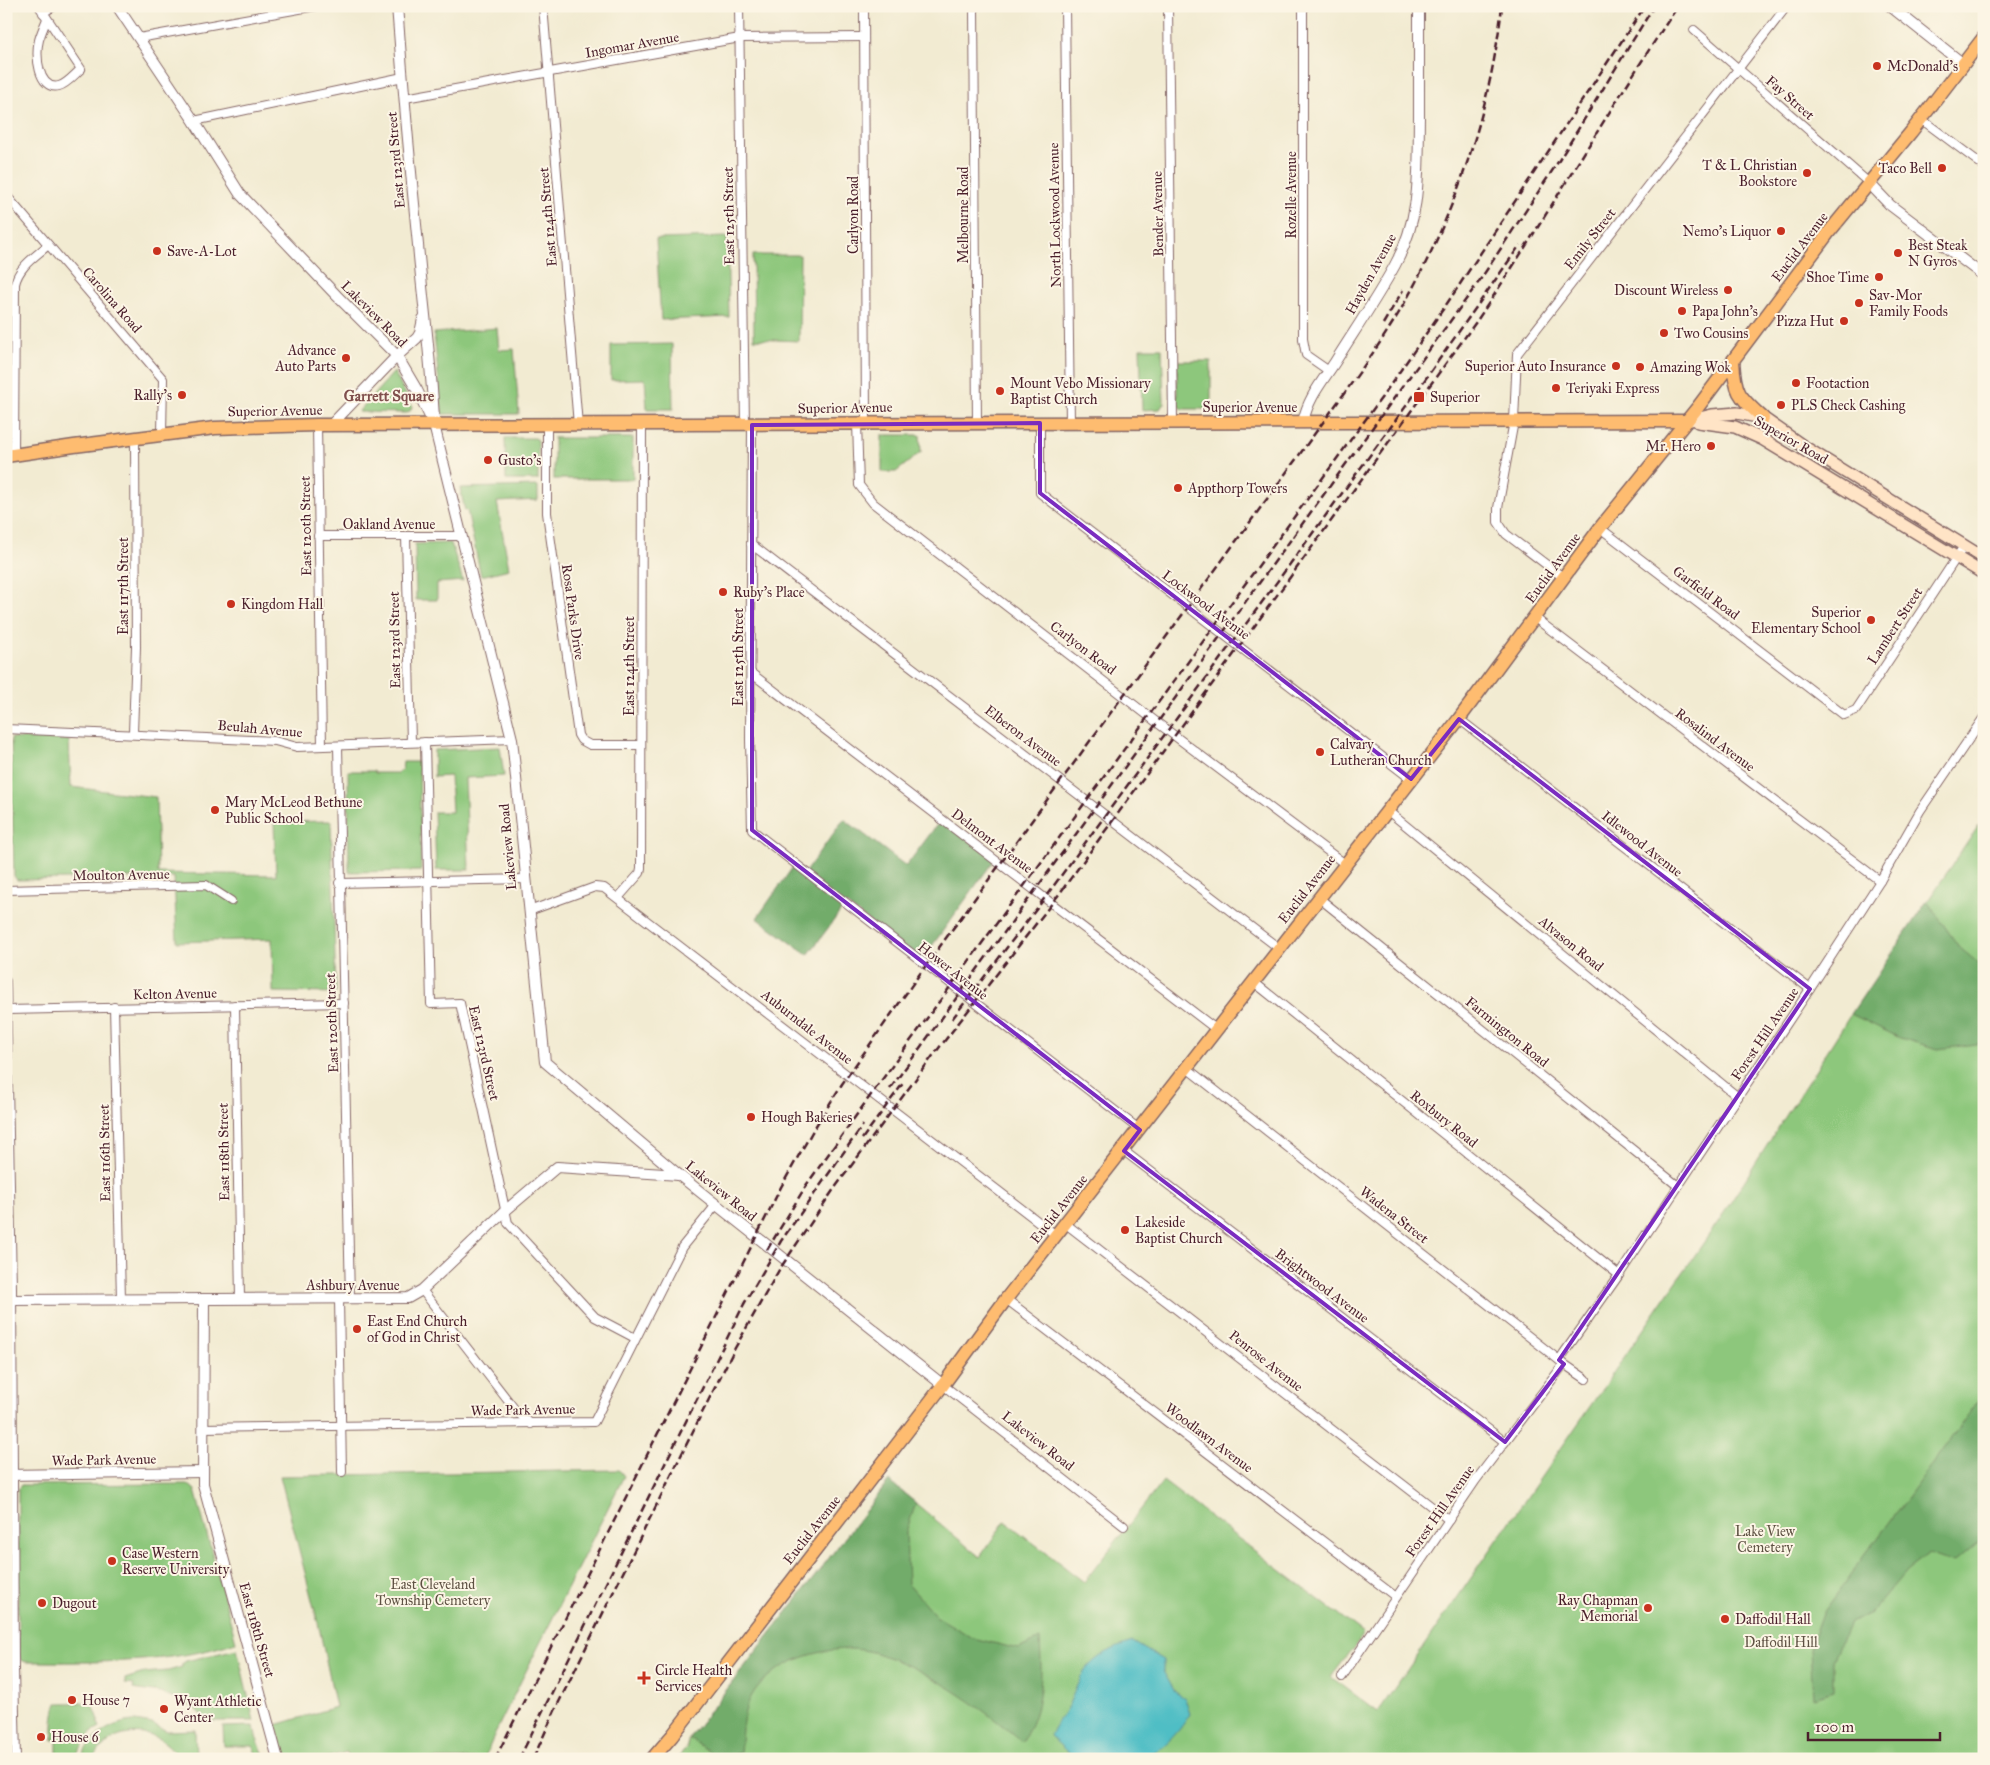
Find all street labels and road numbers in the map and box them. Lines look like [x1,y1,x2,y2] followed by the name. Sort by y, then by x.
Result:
[584,28,681,62] street label: Ingomar Avenue
[1762,72,1818,124] street label: Fay Street
[383,111,409,209] street label: East 123rd Street
[1045,142,1065,288] street label: North Lockwood Avenue
[1283,151,1300,239] street label: Rozelle Avenue
[535,167,561,267] street label: East 124th Street
[720,167,738,265] street label: East 125th Street
[955,167,972,263] street label: Melbourne Road
[1149,171,1167,257] street label: Bender Avenue
[845,176,862,254] street label: Carlyon Road
[1561,205,1619,273] street label: Emily Street
[1768,209,1832,285] street label: Euclid Avenue
[1342,230,1400,317] street label: Hayden Avenue
[79,264,145,336] street label: Carolina Road
[337,277,411,351] street label: Lakeview Road
[797,399,893,417] street label: Superior Avenue
[1203,399,1298,416] street label: Superior Avenue
[227,402,323,420] street label: Superior Avenue
[1751,412,1831,468] street label: Superior Road
[297,476,315,576] street label: East 120th Street
[343,516,435,533] street label: Oakland Avenue
[1522,529,1584,607] street label: Euclid Avenue
[115,537,132,635] street label: East 117th Street
[1669,562,1743,624] street label: Garfield Road
[558,563,588,661] street label: Rosa Parks Drive
[1159,566,1253,644] street label: Lockwood Avenue
[1864,584,1926,668] street label: Lambert Street
[386,591,404,689] street label: East 123rd Street
[730,608,747,706] street label: East 125th Street
[621,616,638,716] street label: East 124th Street
[1047,618,1119,678] street label: Carlyon Road
[981,702,1065,770] street label: Elberon Avenue
[1672,705,1758,776] street label: Rosalind Avenue
[217,717,303,741] street label: Beulah Avenue
[496,803,520,891] street label: Lakeview Road
[948,805,1036,877] street label: Delmont Avenue
[1598,807,1686,881] street label: Idlewood Avenue
[1275,851,1339,927] street label: Euclid Avenue
[72,866,170,884] street label: Moulton Avenue
[1534,912,1607,975] street label: Alvason Road
[915,938,992,1004] street label: Hower Avenue
[322,973,342,1073] street label: East 120th Street
[1728,984,1803,1084] street label: Forest Hill Avenue
[133,985,217,1003] street label: Kelton Avenue
[757,985,856,1068] street label: Auburndale Avenue
[1462,993,1552,1071] street label: Farmington Road
[465,1004,503,1102] street label: East 123rd Street
[1407,1087,1481,1151] street label: Roxbury Road
[215,1103,233,1201] street label: East 118th Street
[96,1104,114,1202] street label: East 116th Street
[682,1157,760,1225] street label: Lakeview Road
[1027,1171,1091,1247] street label: Euclid Avenue
[1356,1183,1432,1247] street label: Wadena Street
[1272,1245,1372,1327] street label: Brightwood Avenue
[305,1277,400,1294] street label: Ashbury Avenue
[1226,1327,1307,1395] street label: Penrose Avenue
[1162,1399,1256,1477] street label: Woodlawn Avenue
[470,1401,576,1419] street label: Wade Park Avenue
[999,1408,1077,1474] street label: Lakeview Road
[51,1451,157,1469] street label: Wade Park Avenue
[1402,1462,1478,1560] street label: Forest Hill Avenue
[780,1492,844,1568] street label: Euclid Avenue
[235,1581,279,1680] street label: East 118th Street

